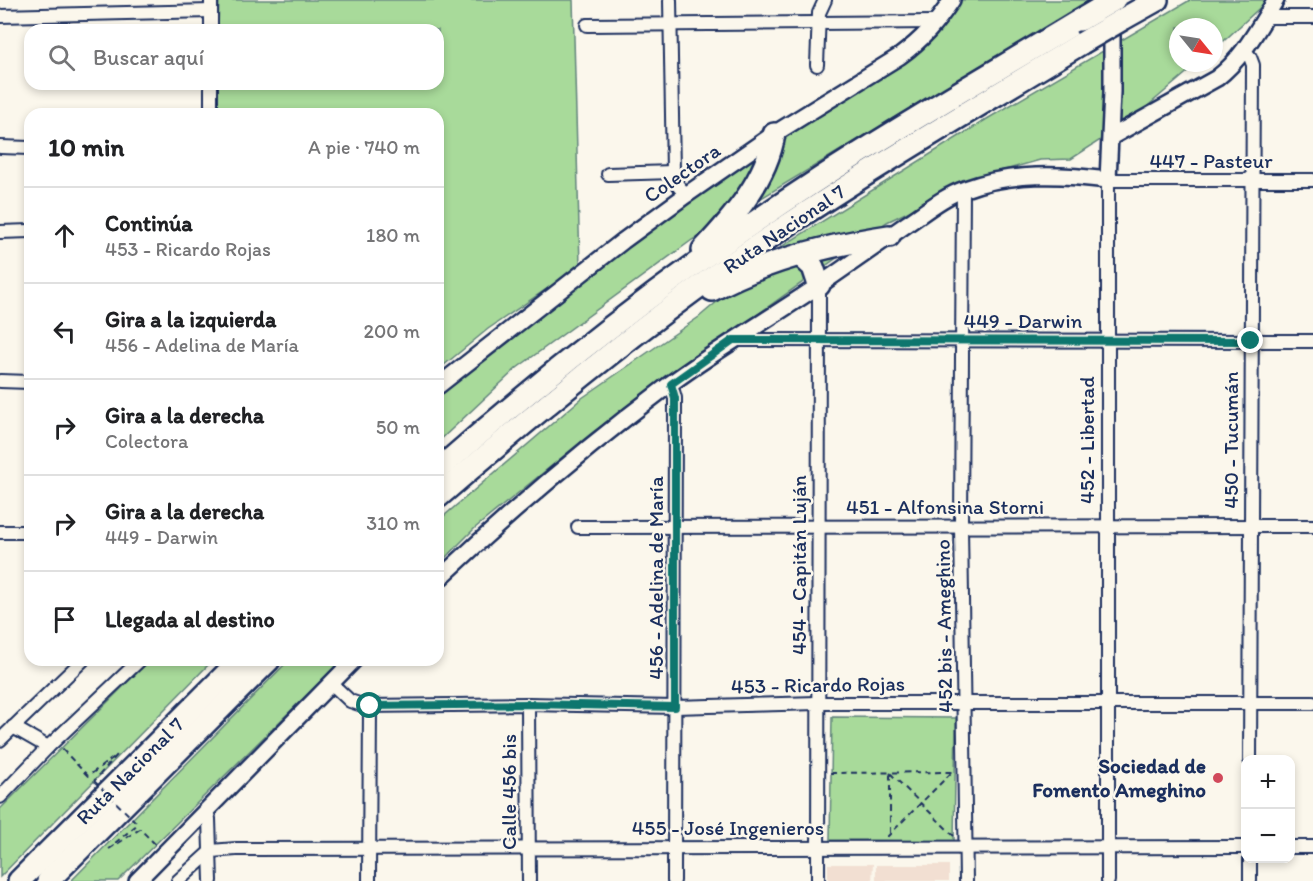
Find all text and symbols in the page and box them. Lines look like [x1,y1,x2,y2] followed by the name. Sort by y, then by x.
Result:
[1169,18,1223,72] north arrow
[24,24,444,90] search box
[45,41,78,74] icon: search
[93,44,204,71] text: Buscar aquí
[48,131,124,163] text: 10 min
[308,135,420,159] text: A pie · 740 m
[639,137,725,208] street label: Colectora
[1150,148,1273,173] street label: 447 - Pasteur
[718,179,849,279] street label: Ruta Nacional 7
[105,210,193,237] text: Continúa
[48,219,81,252] icon: ahead
[366,223,420,247] text: 180 m
[105,237,271,261] text: 453 - Ricardo Rojas
[105,306,276,333] text: Gira a la izquierda
[964,308,1083,333] street label: 449 - Darwin
[48,315,81,348] icon: left
[364,319,420,343] text: 200 m
[1237,327,1263,353] route end
[105,333,299,357] text: 456 - Adelina de María
[1218,371,1243,509] street label: 450 - Tucumán
[1074,376,1099,504] street label: 452 - Libertad
[105,402,264,429] text: Gira a la derecha
[48,411,81,444] icon: right
[376,415,420,439] text: 50 m
[105,429,188,453] text: Colectora
[786,475,811,655] street label: 454 - Capitán Luján
[643,476,668,680] street label: 456 - Adelina de María
[846,494,1044,519] street label: 451 - Alfonsina Storni
[105,498,264,525] text: Gira a la derecha
[48,507,81,540] icon: right
[366,511,420,535] text: 310 m
[105,525,218,549] text: 449 - Darwin
[929,539,958,713] street label: 452 bis - Ameghino
[48,603,81,636] icon: arrive
[105,606,275,633] text: Llegada al destino
[731,670,905,699] street label: 453 - Ricardo Rojas
[356,692,382,718] route start
[71,712,189,830] street label: Ruta Nacional 7
[496,734,521,850] street label: Calle 456 bis
[1032,753,1206,803] place label: Sociedad de Fomento Ameghino
[1241,755,1295,863] map controls
[1241,755,1295,809] button: +
[1211,771,1225,785] marker: Sociedad de Fomento Ameghino
[1241,809,1295,863] button: −
[632,815,824,840] street label: 455 - José Ingenieros

